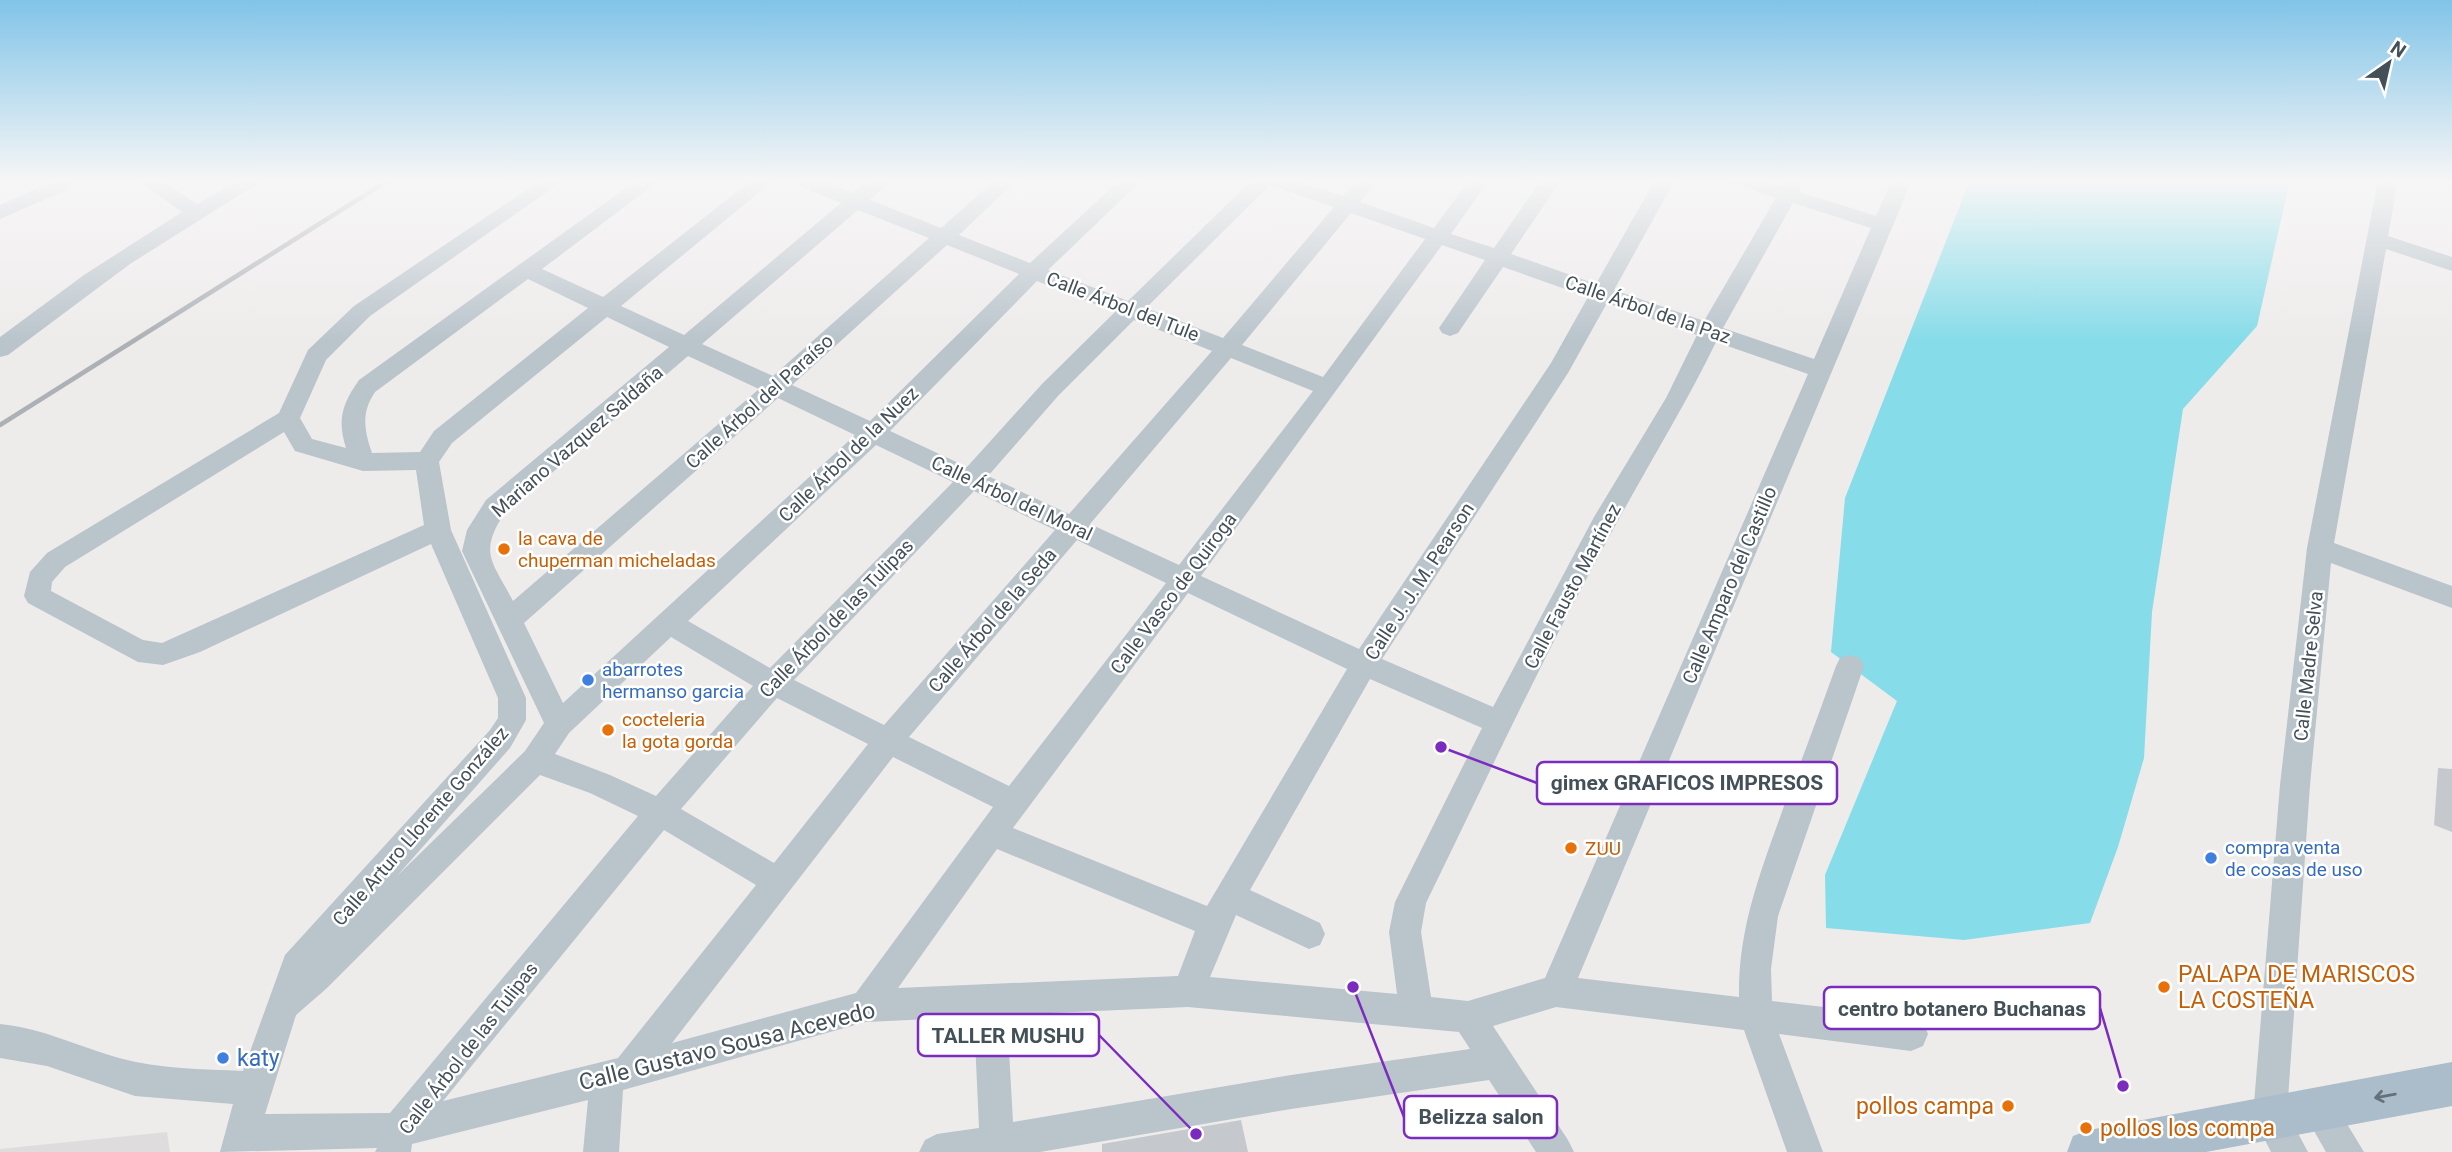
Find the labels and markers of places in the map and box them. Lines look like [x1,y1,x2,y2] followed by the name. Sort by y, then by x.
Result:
[518,527,716,572] place label: la cava de chuperman micheladas
[496,541,512,557] marker: la cava de chuperman micheladas
[602,658,744,703] place label: abarrotes hermanso garcia
[580,672,596,688] marker: abarrotes hermanso garcia
[622,708,733,753] place label: cocteleria la gota gorda
[600,722,616,738] marker: cocteleria la gota gorda
[1537,762,1837,804] callout: gimex GRAFICOS IMPRESOS
[2225,836,2363,881] place label: compra venta de cosas de uso
[1585,837,1621,860] place label: ZUU
[1563,840,1579,856] marker: ZUU
[2203,850,2219,866] marker: compra venta de cosas de uso
[2178,961,2415,1014] place label: PALAPA DE MARISCOS LA COSTEÑA
[2156,979,2172,995] marker: PALAPA DE MARISCOS LA COSTEÑA
[1824,987,2100,1029] callout: centro botanero Buchanas
[918,1014,1099,1056] callout: TALLER MUSHU
[237,1045,280,1072] place label: katy
[215,1050,231,1066] marker: katy
[1856,1093,1994,1120] place label: pollos campa
[1404,1096,1557,1138] callout: Belizza salon
[2000,1098,2016,1114] marker: pollos campa
[2100,1115,2275,1142] place label: pollos los compa
[2078,1120,2094,1136] marker: pollos los compa

